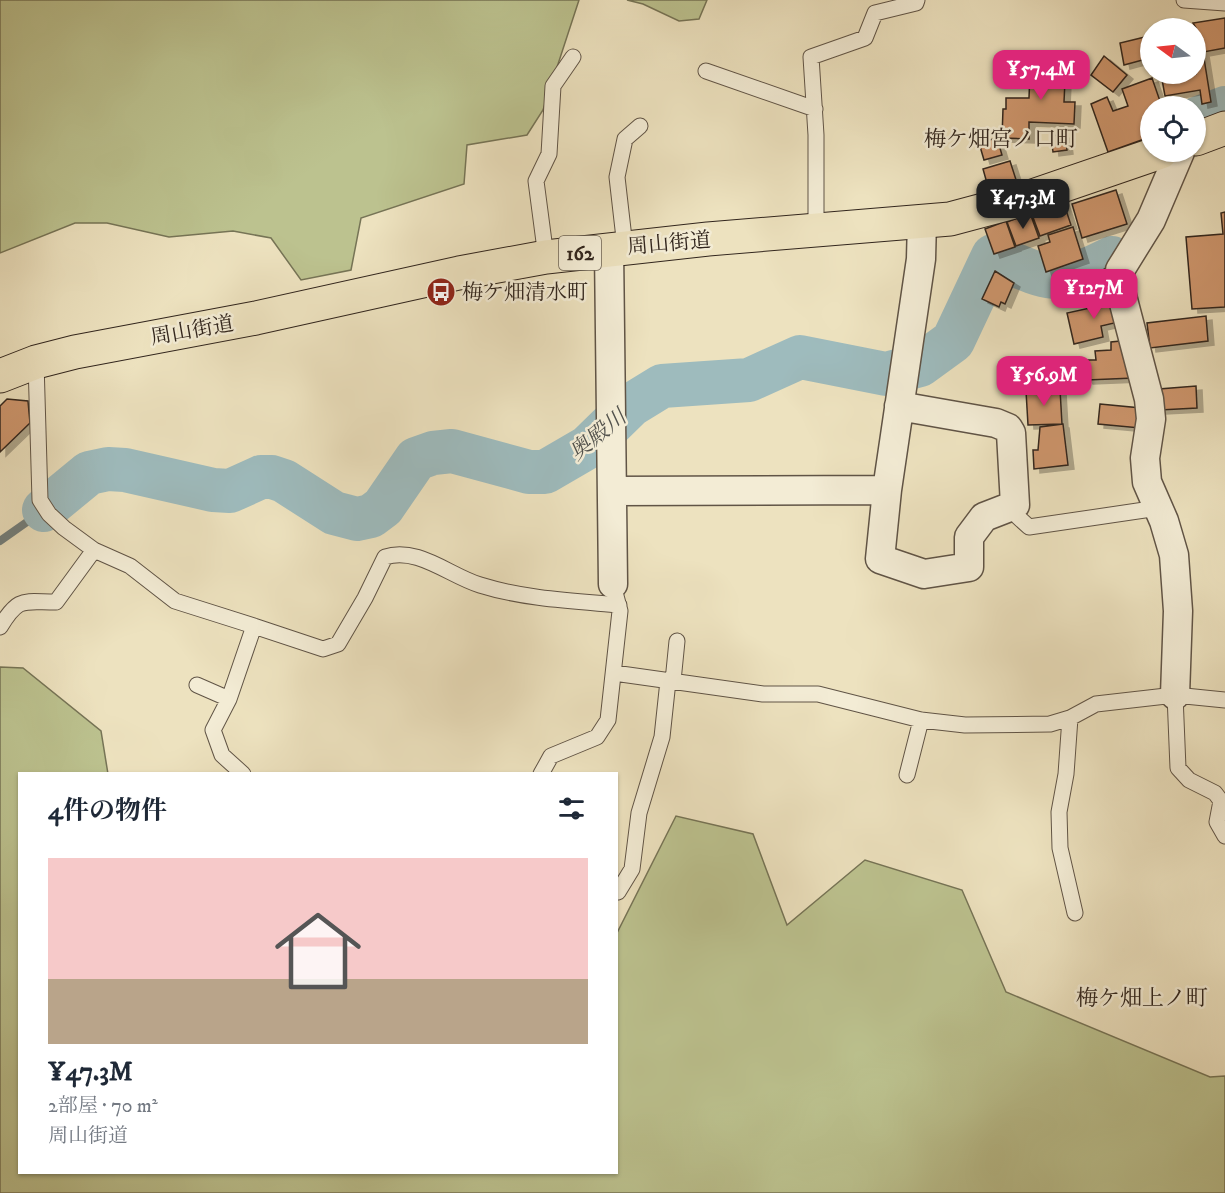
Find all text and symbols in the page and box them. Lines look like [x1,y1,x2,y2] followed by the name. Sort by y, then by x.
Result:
[1140,18,1206,84] north arrow
[1140,18,1206,162] map controls
[992,50,1090,101] pin: ¥57.4M
[1007,57,1075,82] text: ¥57.4M
[1140,96,1206,162] button: locate
[924,126,1078,153] district label: 梅ケ畑宮ノ口町
[974,179,1072,230] pin: ¥47.3M
[990,186,1056,211] text: ¥47.3M
[626,227,712,261] street label: 周山街道
[559,236,601,270] road number: 162
[1052,269,1136,320] pin: ¥127M
[425,276,457,308] bus stop icon: 梅ケ畑清水町
[1065,276,1123,301] text: ¥127M
[462,280,588,306] place label: 梅ケ畑清水町
[149,311,236,351] street label: 周山街道
[995,356,1093,407] pin: ¥56.9M
[1011,363,1077,388] text: ¥56.9M
[564,403,634,466] water label: 奥殿川
[555,792,588,825] icon: filters
[48,795,167,828] text: 4件の物件
[264,897,372,1005] icon: home
[1076,985,1208,1012] district label: 梅ケ畑上ノ町
[48,1056,133,1089] text: ¥47.3M
[48,1094,158,1119] text: 2部屋 · 70 m²
[48,1124,128,1149] text: 周山街道

